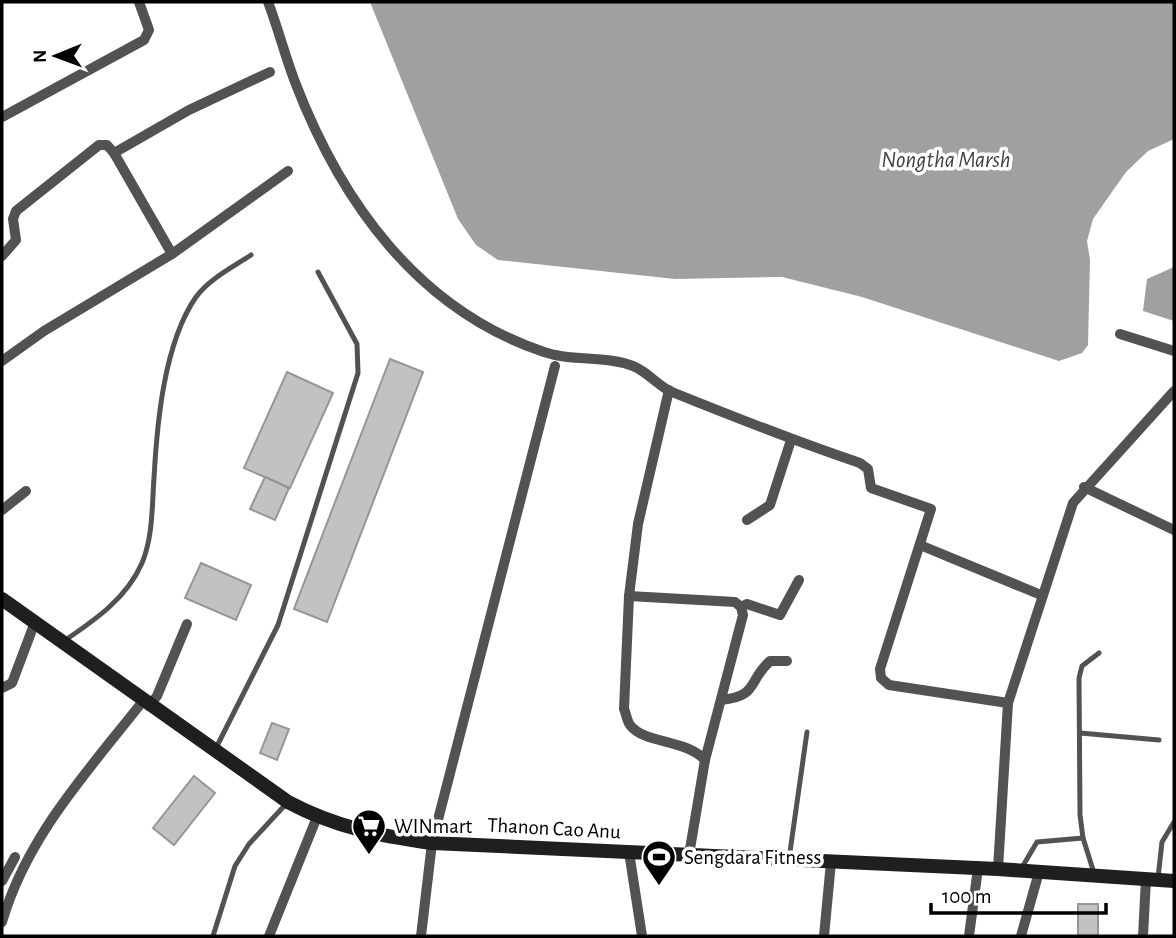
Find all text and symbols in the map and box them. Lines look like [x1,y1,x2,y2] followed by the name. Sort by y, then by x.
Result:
[21,21,91,91] north arrow
[31,49,50,63] text: N
[881,149,1011,172] water label: Nongtha Marsh
[350,807,388,856] supermarket icon: WINmart
[487,815,622,842] street label: Thanon Cao Anu
[394,816,473,837] place label: WINmart
[640,838,678,887] sports icon: Sengdara Fitness
[684,847,821,868] place label: Sengdara Fitness
[931,872,1106,916] scale bar
[942,886,992,907] text: 100 m

